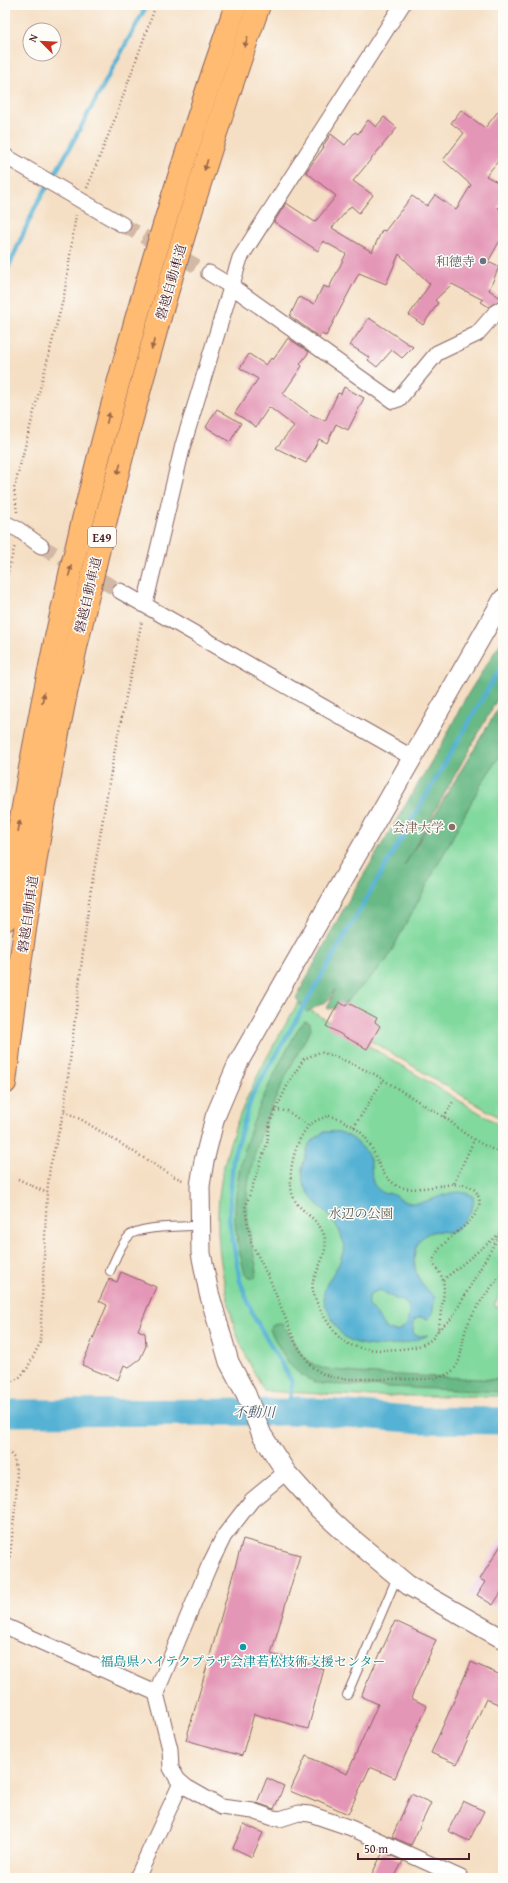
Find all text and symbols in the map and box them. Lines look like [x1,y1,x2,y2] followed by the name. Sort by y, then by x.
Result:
[22,22,62,62] north arrow
[24,31,42,45] text: N
[243,36,249,48] one-way arrow
[203,160,209,172] one-way arrow
[151,242,191,322] street label: 磐越自動車道
[436,252,475,271] place label: 和徳寺
[478,256,488,266] marker: 和徳寺
[150,338,156,350] one-way arrow
[106,412,112,424] one-way arrow
[115,463,121,475] one-way arrow
[88,527,116,547] road number: E49
[70,555,106,635] street label: 磐越自動車道
[67,565,73,577] one-way arrow
[40,692,46,704] one-way arrow
[392,818,444,837] place label: 会津大学
[17,820,23,832] one-way arrow
[447,822,457,832] marker: 会津大学
[13,874,43,954] street label: 磐越自動車道
[328,1204,394,1223] park label: 水辺の公園
[233,1402,277,1422] water label: 不動川
[238,1642,248,1652] marker: 福島県ハイテクプラザ会津若松技術支援センター
[101,1652,385,1671] place label: 福島県ハイテクプラザ会津若松技術支援センター
[358,1835,469,1861] scale bar
[364,1840,388,1857] text: 50 m

